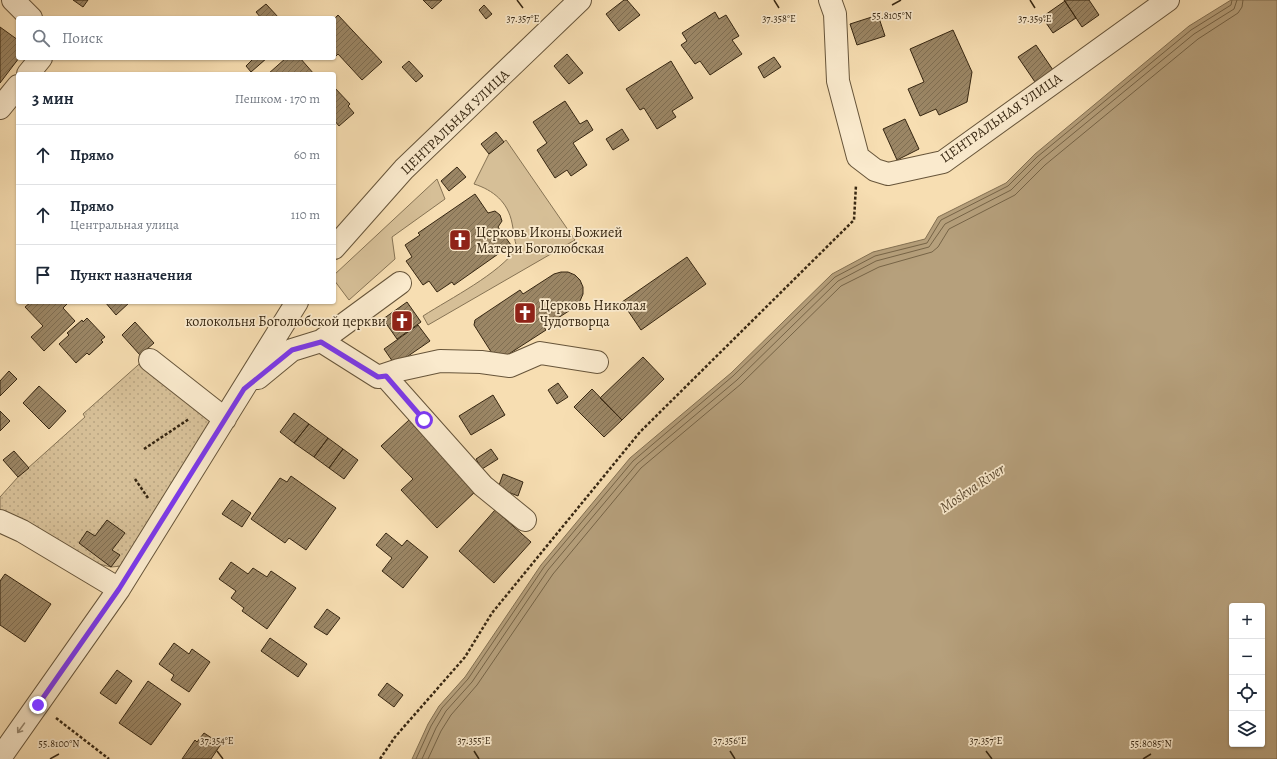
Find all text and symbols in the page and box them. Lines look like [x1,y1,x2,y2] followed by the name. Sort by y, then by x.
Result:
[872,9,912,22] text: 55.8105°N
[507,12,540,25] text: 37.357°E
[762,12,796,25] text: 37.358°E
[1018,12,1052,25] text: 37.359°E
[16,16,336,60] search box
[30,27,52,49] icon: search
[62,28,103,48] text: Поиск
[397,65,514,179] street label: ЦЕНТРАЛЬНАЯ УЛИЦА
[937,68,1066,167] street label: ЦЕНТРАЛЬНАЯ УЛИЦА
[32,87,74,110] text: 3 мин
[235,90,320,107] text: Пешком · 170 m
[32,144,54,166] icon: ahead
[70,145,114,165] text: Прямо
[294,146,320,163] text: 60 m
[70,196,114,216] text: Прямо
[32,204,54,226] icon: ahead
[291,206,320,223] text: 110 m
[70,216,179,233] text: Центральная улица
[476,223,623,258] place label: Церковь Иконы Божией Матери Боголюбская
[447,227,473,253] church icon: Церковь Иконы Божией Матери Боголюбская
[32,264,54,286] icon: arrive
[70,265,192,285] text: Пункт назначения
[540,296,646,331] place label: Церковь Николая Чудотворца
[512,300,538,326] church icon: Церковь Николая Чудотворца
[389,308,415,334] church icon: колокольня Боголюбской церкви
[185,312,386,331] place label: колокольня Боголюбской церкви
[415,411,433,429] route start
[936,458,1009,517] water label: Moskva River
[1229,603,1265,747] map controls
[1229,603,1265,639] button: +
[1229,639,1265,675] button: −
[1229,675,1265,711] button: locate
[29,696,47,714] route end
[1229,711,1265,747] button: layers
[17,723,26,734] one-way arrow
[200,734,234,747] text: 37.354°E
[457,734,491,747] text: 37.355°E
[713,734,747,747] text: 37.356°E
[970,734,1003,747] text: 37.357°E
[39,737,79,750] text: 55.8100°N
[1130,737,1172,750] text: 55.8085°N

